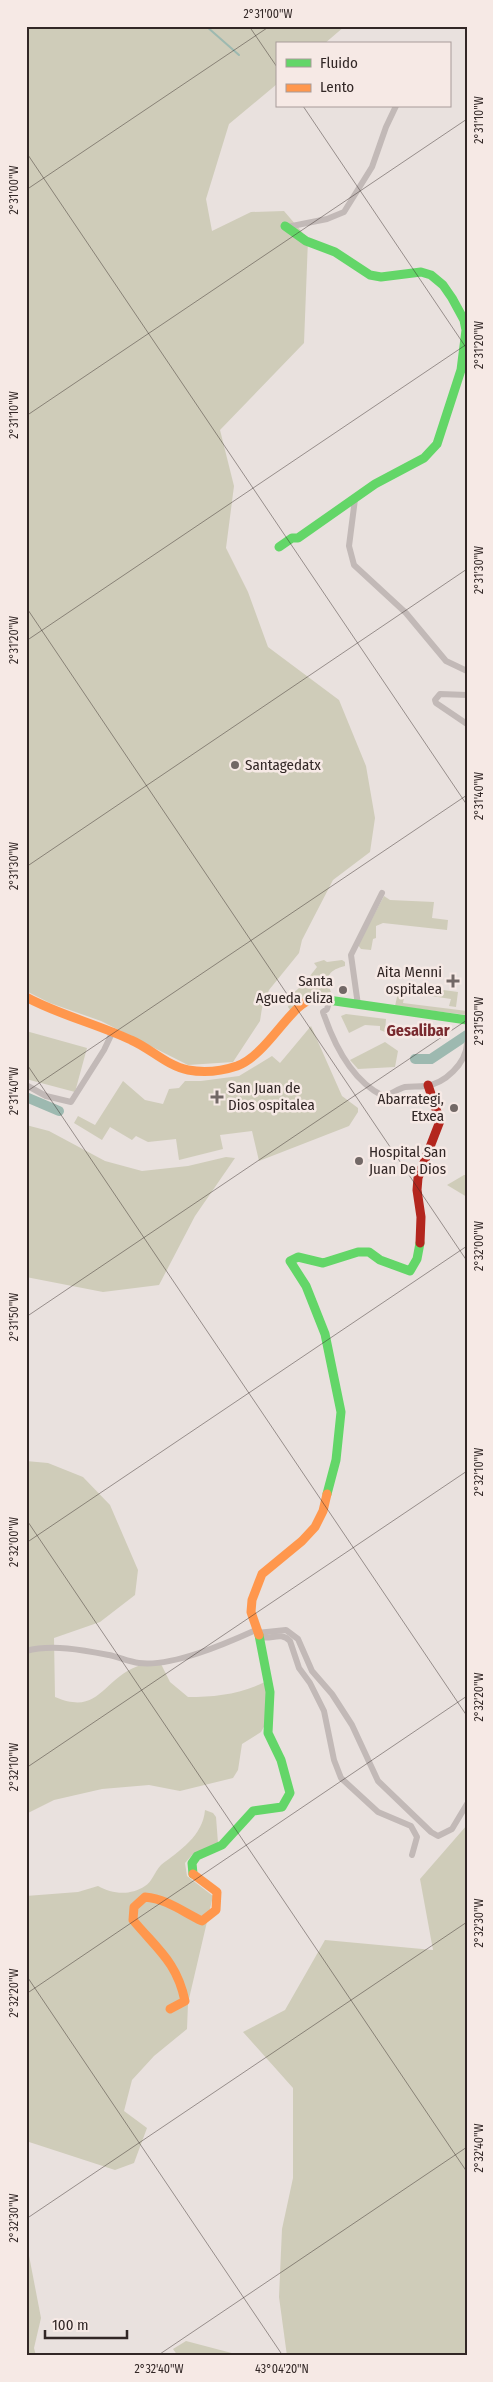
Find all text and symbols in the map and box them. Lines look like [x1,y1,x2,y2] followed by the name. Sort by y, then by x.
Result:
[244,7,292,21] text: 2°31'00"W
[276,42,450,108] legend
[320,54,358,72] text: Fluido
[320,78,354,96] text: Lento
[472,96,486,144] text: 2°31'10"W
[7,166,21,214] text: 2°31'00"W
[472,321,486,369] text: 2°31'20"W
[7,391,21,439] text: 2°31'10"W
[472,546,486,594] text: 2°31'30"W
[7,616,21,664] text: 2°31'20"W
[245,756,321,774] place label: Santagedatx
[229,759,241,771] marker: Santagedatx
[472,772,486,820] text: 2°31'40"W
[7,842,21,890] text: 2°31'30"W
[377,963,442,998] place label: Aita Menni ospitalea
[256,972,333,1007] place label: Santa Agueda eliza
[446,974,460,988] marker: Aita Menni ospitalea
[337,984,349,996] marker: Santa Agueda eliza
[472,997,486,1045] text: 2°31'50"W
[386,1021,450,1040] district label: Gesalibar
[7,1067,21,1115] text: 2°31'40"W
[228,1079,315,1114] place label: San Juan de Dios ospitalea
[210,1090,224,1104] marker: San Juan de Dios ospitalea
[378,1090,444,1125] place label: Abarrategi, Etxea
[448,1102,460,1114] marker: Abarrategi, Etxea
[369,1143,446,1178] place label: Hospital San Juan De Dios
[353,1155,365,1167] marker: Hospital San Juan De Dios
[472,1221,486,1271] text: 2°32'00"W
[7,1293,21,1341] text: 2°31'50"W
[472,1448,486,1496] text: 2°32'10"W
[7,1517,21,1567] text: 2°32'00"W
[472,1673,486,1721] text: 2°32'20"W
[7,1743,21,1791] text: 2°32'10"W
[472,1898,486,1948] text: 2°32'30"W
[7,1969,21,2017] text: 2°32'20"W
[472,2124,486,2172] text: 2°32'40"W
[7,2193,21,2243] text: 2°32'30"W
[45,2307,128,2339] scale bar
[52,2316,89,2334] text: 100 m
[135,2362,183,2376] text: 2°32'40"W
[255,2362,309,2376] text: 43°04'20"N

